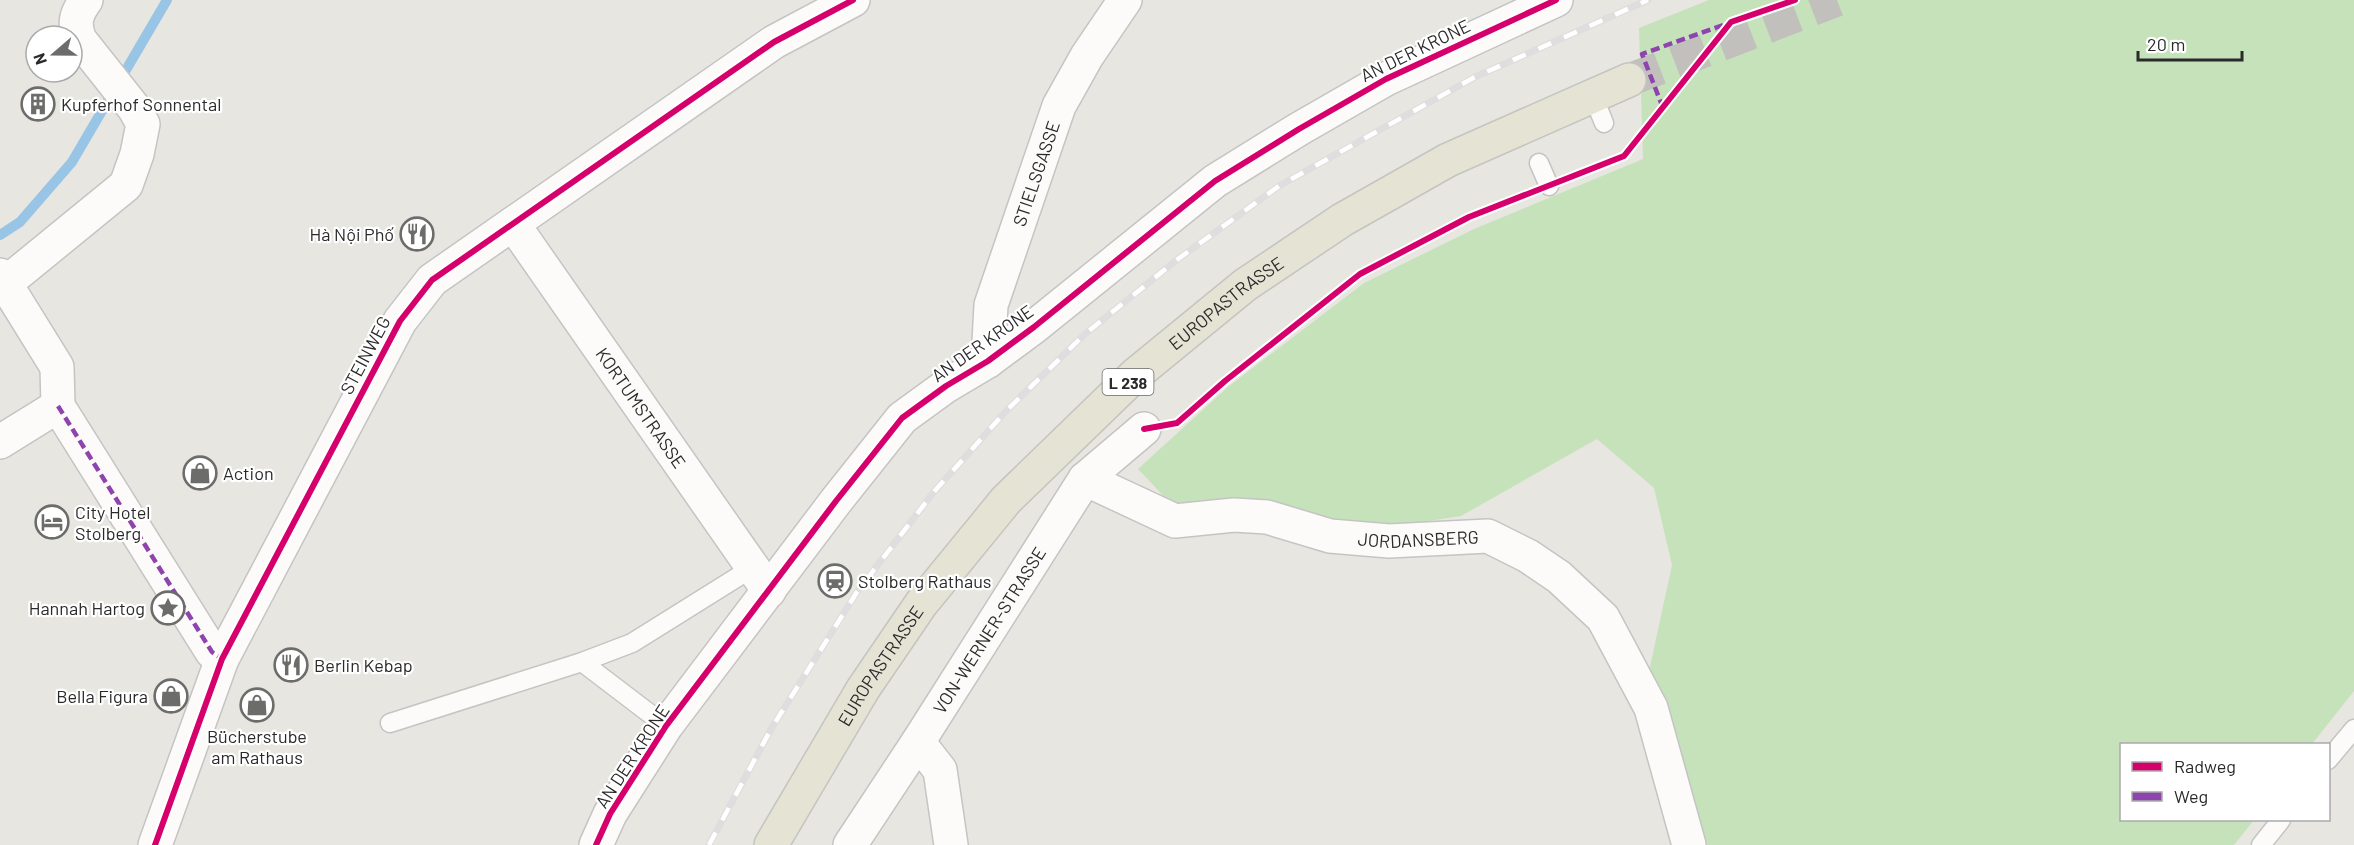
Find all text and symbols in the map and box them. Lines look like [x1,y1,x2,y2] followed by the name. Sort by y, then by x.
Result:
[1357,14,1473,86] street label: AN DER KRONE
[24,24,84,84] north arrow
[2138,24,2242,62] scale bar
[2147,33,2185,55] text: 20 m
[29,51,50,68] text: N
[20,86,56,122] building icon: Kupferhof Sonnental
[61,93,221,115] place label: Kupferhof Sonnental
[1008,118,1064,229] street label: STIELSGASSE
[399,216,435,252] restaurant icon: Hà Nội Phố
[310,223,394,245] place label: Hà Nội Phố
[1164,252,1287,354] street label: EUROPASTRASSE
[927,300,1037,386] street label: AN DER KRONE
[335,312,395,398] street label: STEINWEG
[591,343,691,472] street label: KORTUMSTRASSE
[1102,369,1154,395] road number: L 238
[182,455,218,491] shop icon: Action
[223,462,274,484] place label: Action
[75,501,150,544] place label: City Hotel Stolberg
[34,504,70,540] hotel icon: City Hotel Stolberg
[1357,525,1479,552] street label: JORDANSBERG
[928,543,1050,718] street label: VON-WERNER-STRASSE
[817,563,853,599] station icon: Stolberg Rathaus
[858,570,992,592] place label: Stolberg Rathaus
[150,590,186,626] place icon: Hannah Hartog
[29,597,145,619] place label: Hannah Hartog
[833,601,928,730] street label: EUROPASTRASSE
[273,647,309,683] restaurant icon: Berlin Kebap
[314,654,413,676] place label: Berlin Kebap
[153,678,189,714] shop icon: Bella Figura
[56,685,148,707] place label: Bella Figura
[239,687,275,723] shop icon: Bücherstube am Rathaus
[590,700,674,812] street label: AN DER KRONE
[207,725,307,768] place label: Bücherstube am Rathaus
[2120,743,2330,821] legend
[2174,755,2236,777] text: Radweg
[2174,785,2208,807] text: Weg

